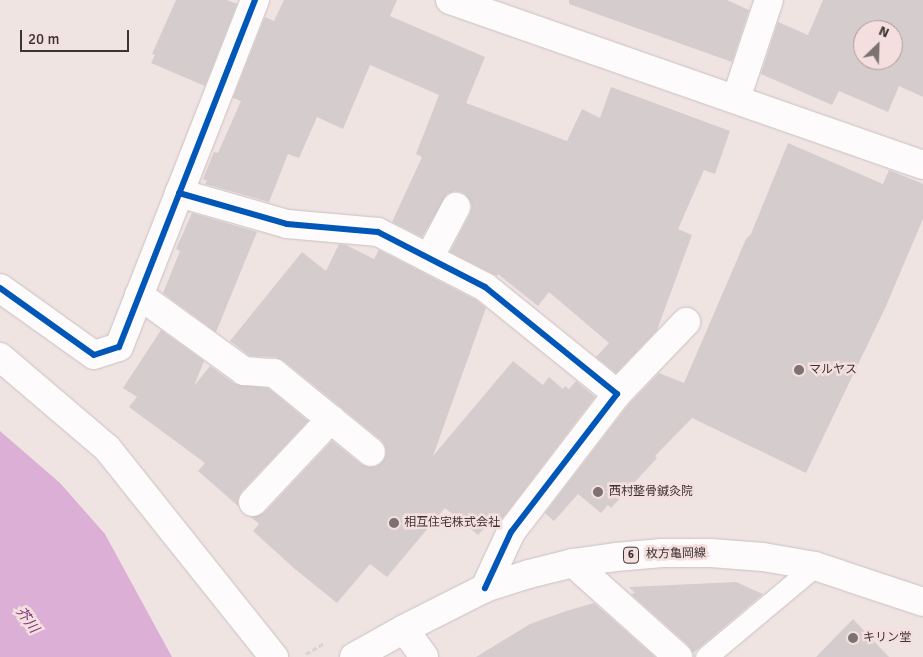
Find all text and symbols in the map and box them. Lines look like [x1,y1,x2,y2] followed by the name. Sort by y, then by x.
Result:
[22,20,131,52] scale bar
[853,20,903,70] north arrow
[876,22,892,42] text: N
[28,30,59,48] text: 20 m
[809,363,857,377] place label: マルヤス
[793,364,805,376] marker: マルヤス
[591,485,605,499] marker: 西村整骨鍼灸院
[609,485,693,499] place label: 西村整骨鍼灸院
[404,516,500,530] place label: 相互住宅株式会社
[388,517,400,529] marker: 相互住宅株式会社
[622,546,640,564] road number: 6
[646,546,706,562] street label: 枚方亀岡線
[12,604,42,636] water label: 芥川
[863,631,911,645] place label: キリン堂
[847,632,859,644] marker: キリン堂

